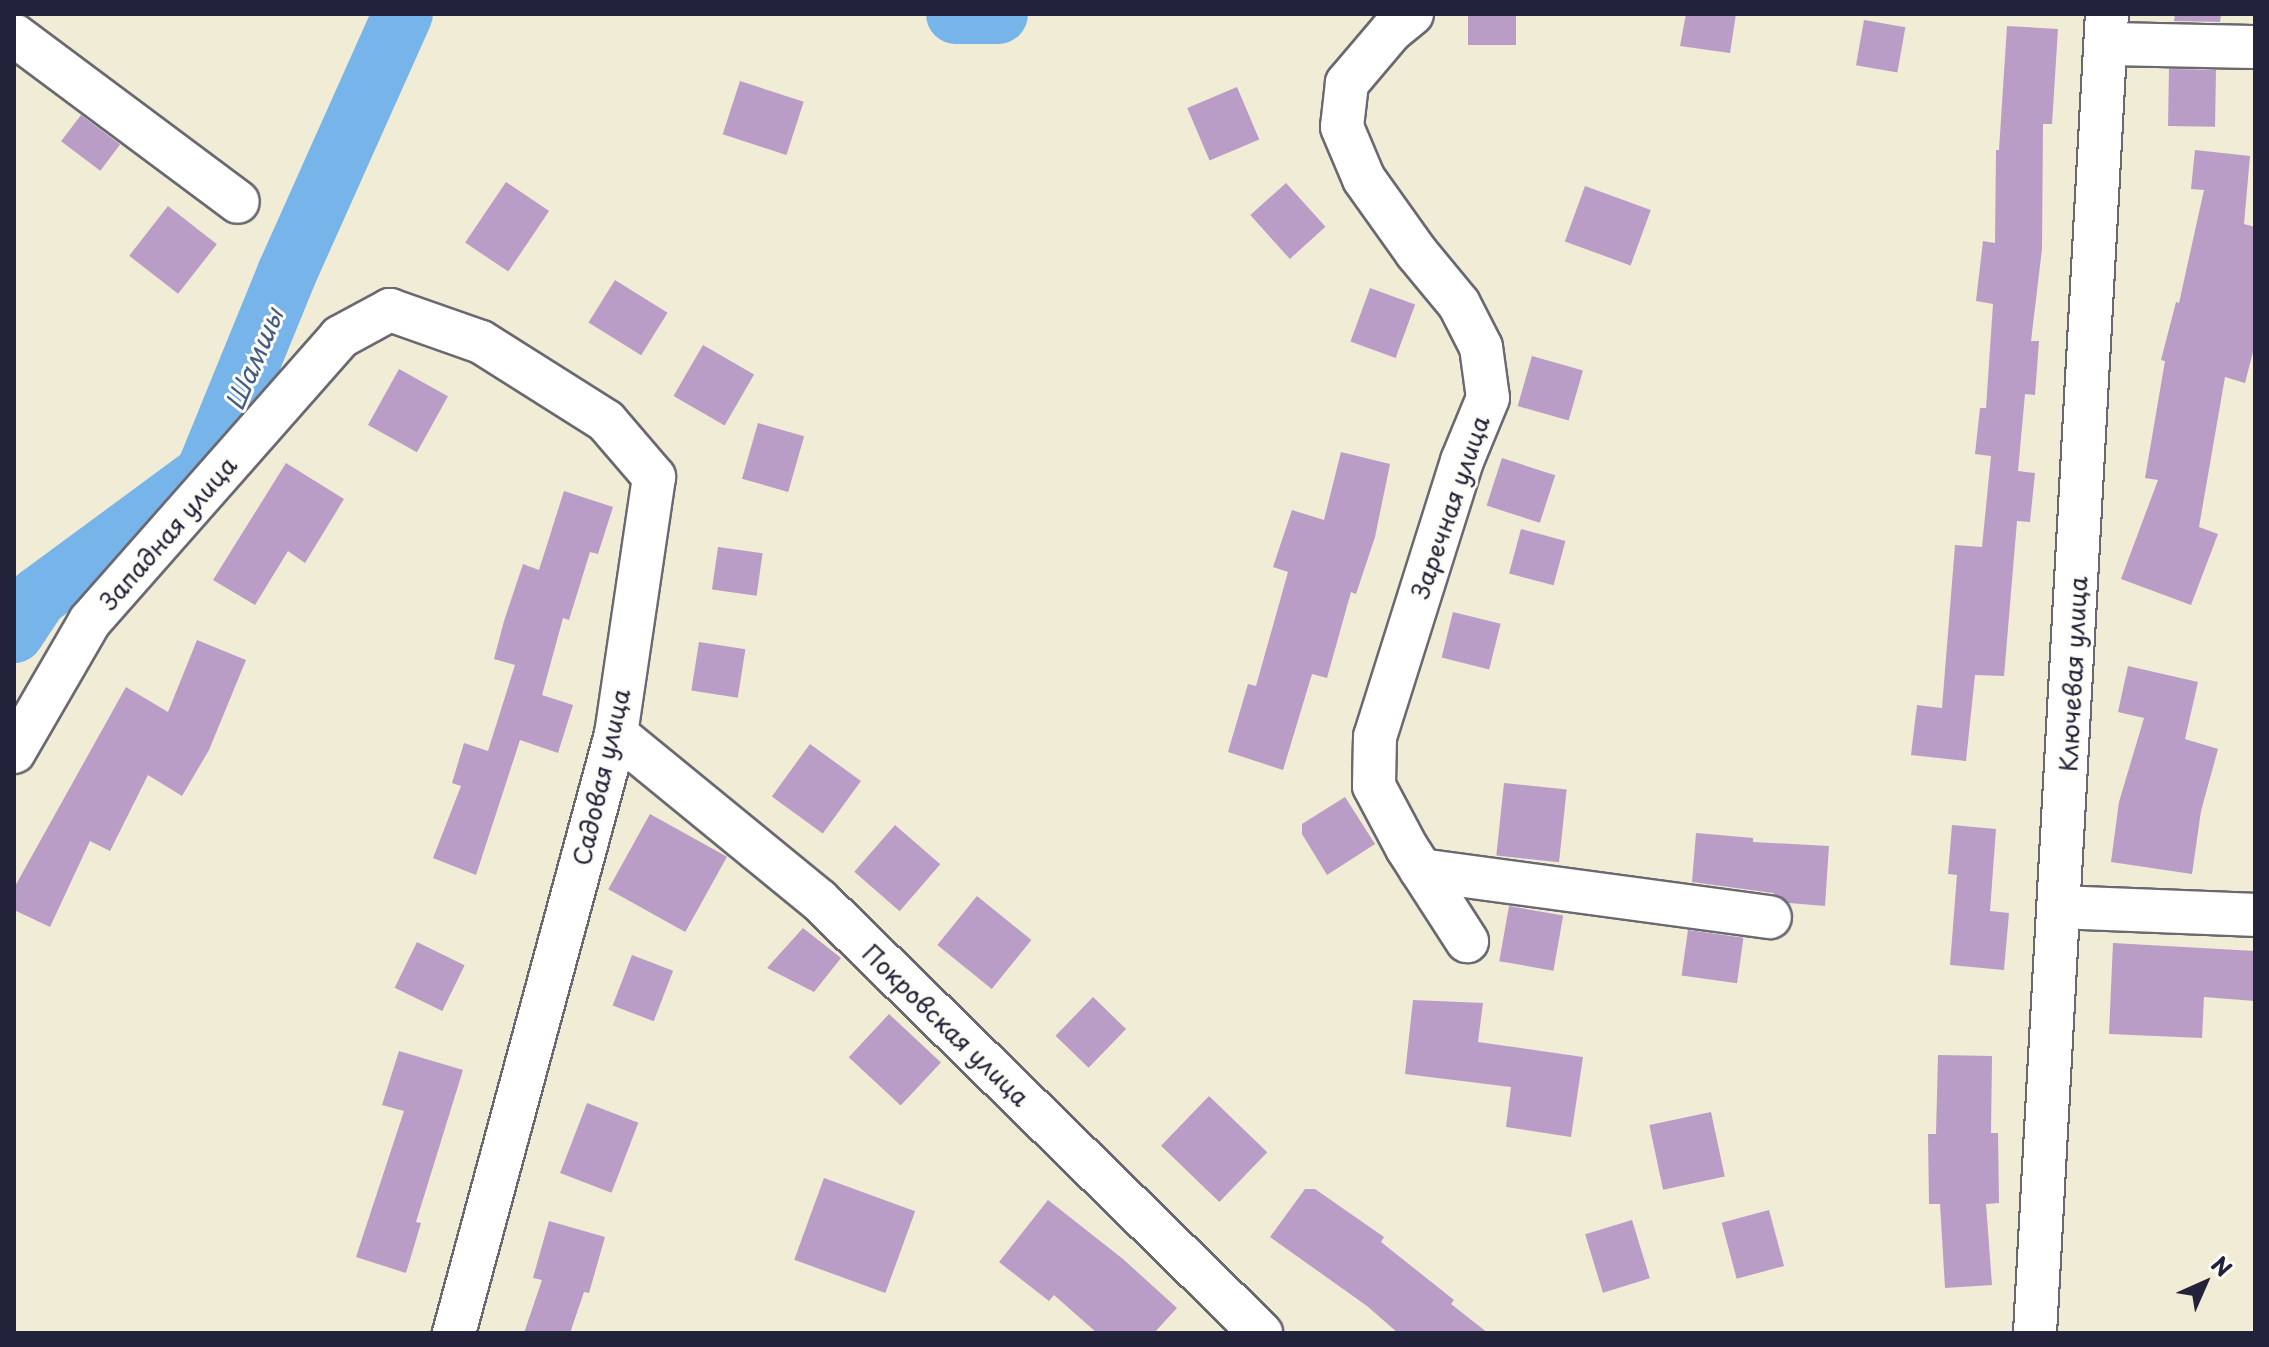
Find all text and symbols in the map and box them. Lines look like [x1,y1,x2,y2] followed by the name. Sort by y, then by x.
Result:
[219,304,289,414] water label: Шамшы
[1405,411,1495,603] street label: Заречная улица
[93,450,243,616] street label: Западная улица
[2053,575,2093,773] street label: Ключевая улица
[567,685,635,869] street label: Садовая улица
[856,938,1036,1112] street label: Покровская улица
[2165,1243,2245,1323] north arrow
[2204,1248,2240,1284] text: N

